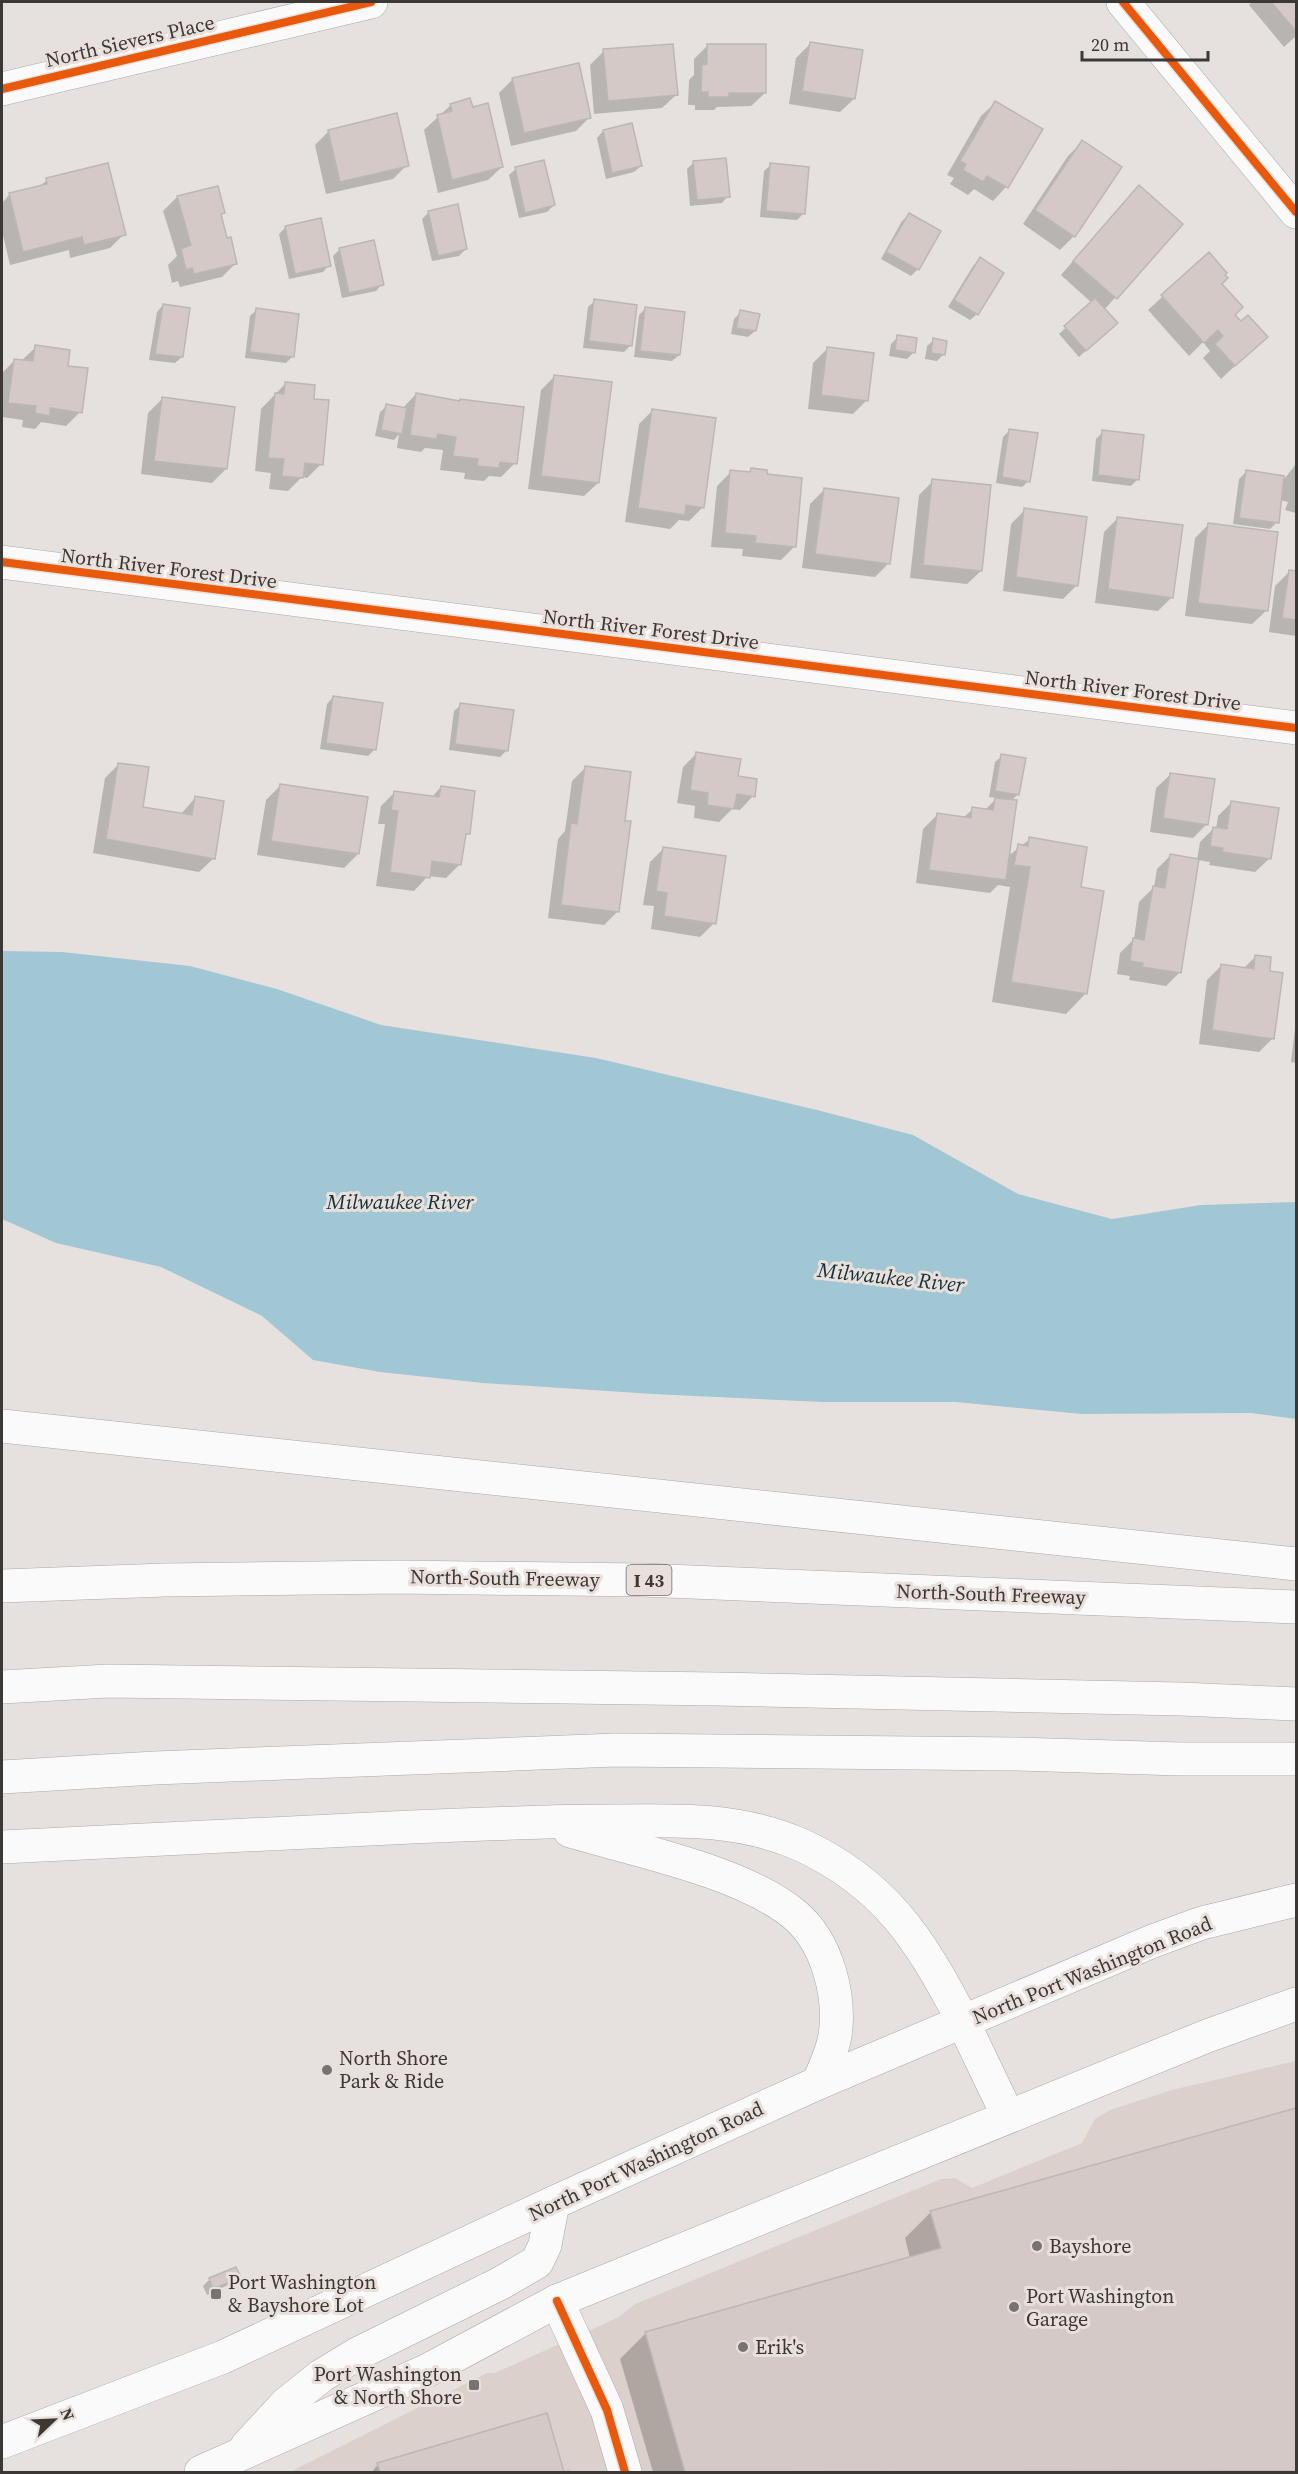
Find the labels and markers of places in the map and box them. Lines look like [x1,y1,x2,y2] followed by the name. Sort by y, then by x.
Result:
[339,2044,448,2095] place label: North Shore Park & Ride
[320,2063,334,2077] marker: North Shore Park & Ride
[1049,2232,1132,2260] place label: Bayshore
[1030,2239,1044,2253] marker: Bayshore
[228,2268,376,2319] place label: Port Washington & Bayshore Lot
[1026,2282,1174,2333] place label: Port Washington Garage
[209,2287,223,2301] marker: Port Washington & Bayshore Lot
[1007,2300,1021,2314] marker: Port Washington Garage
[755,2333,804,2361] place label: Erik's
[736,2340,750,2354] marker: Erik's
[314,2360,462,2411] place label: Port Washington & North Shore
[467,2378,481,2392] marker: Port Washington & North Shore

